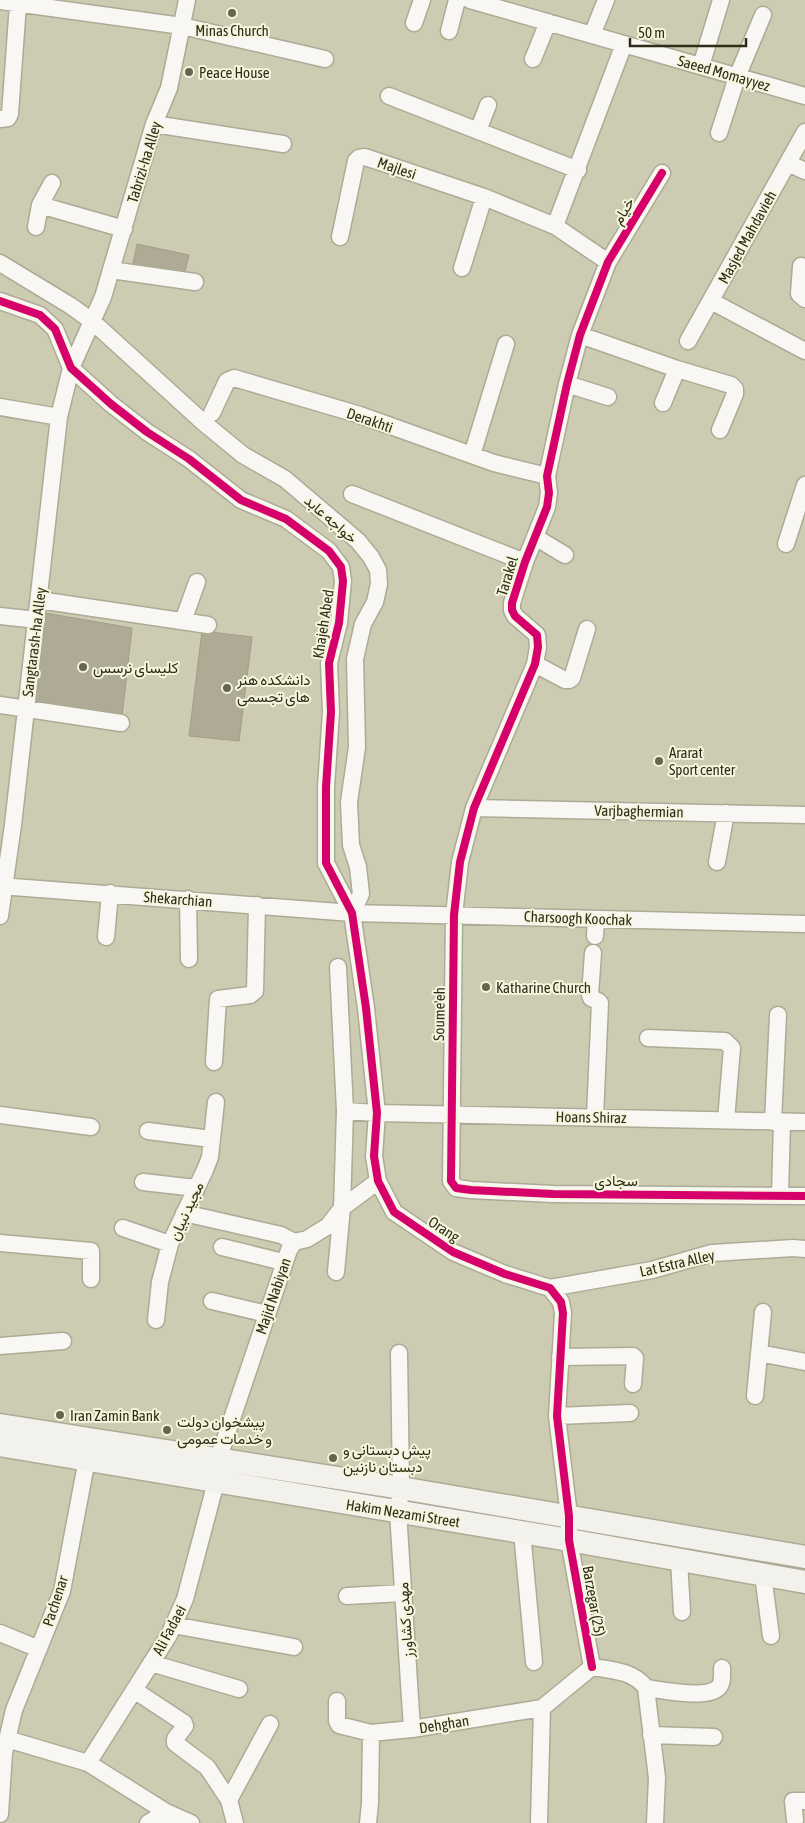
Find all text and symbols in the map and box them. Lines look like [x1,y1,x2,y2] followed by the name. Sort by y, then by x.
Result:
[226,7,238,19] marker: Minas Church
[630,15,746,47] scale bar
[195,22,269,39] place label: Minas Church
[638,24,665,41] text: 50 m
[676,52,773,94] street label: Saeed Momayyez
[199,64,270,81] place label: Peace House
[183,66,195,78] marker: Peace House
[124,119,164,205] street label: Tabrizi-ha Alley
[375,153,419,183] street label: Majlesi
[714,187,780,287] street label: Masjed Mahdavieh
[608,194,639,229] street label: خیام
[345,404,395,436] street label: Derakhti
[301,492,361,547] street label: خواجه عابد
[493,554,521,598] street label: Tarakel
[19,586,49,698] street label: Sangtarash-ha Alley
[309,588,337,660] street label: Khajeh Abed
[93,659,179,678] place label: کلیسای نرسس
[77,661,89,673] marker: کلیسای نرسس
[236,671,311,707] place label: دانشکده هنر های تجسمی
[221,682,233,694] marker: دانشکده هنر های تجسمی
[669,744,736,778] place label: Ararat Sport center
[653,755,665,767] marker: Ararat Sport center
[594,802,684,820] street label: Varjbaghermian
[143,888,213,910] street label: Shekarchian
[524,908,633,928] street label: Charsoogh Koochak
[496,979,591,996] place label: Katharine Church
[480,981,492,993] marker: Katharine Church
[430,987,448,1041] street label: Soume'eh
[555,1108,627,1126] street label: Hoans Shiraz
[594,1172,638,1191] street label: سجادی
[165,1179,208,1243] street label: مجید نبیان
[425,1213,463,1246] street label: Orang
[638,1246,716,1280] street label: Lat Estra Alley
[252,1256,294,1336] street label: Majid Nabiyan
[70,1407,160,1424] place label: Iran Zamin Bank
[54,1409,66,1421] marker: Iran Zamin Bank
[177,1413,272,1449] place label: پیشخوان دولت و خدمات عمومی
[161,1424,173,1436] marker: پیشخوان دولت و خدمات عمومی
[343,1441,431,1477] place label: پیش دبستانی و دبستان نازنین
[327,1452,339,1464] marker: پیش دبستانی و دبستان نازنین
[345,1496,461,1530] street label: Hakim Nezami Street
[579,1564,609,1638] street label: Barzegar (25)
[39,1573,71,1629] street label: Pachenar
[394,1581,418,1660] street label: مهدی کشاورز
[149,1602,189,1658] street label: Ali Fadaei
[418,1712,470,1736] street label: Dehghan

